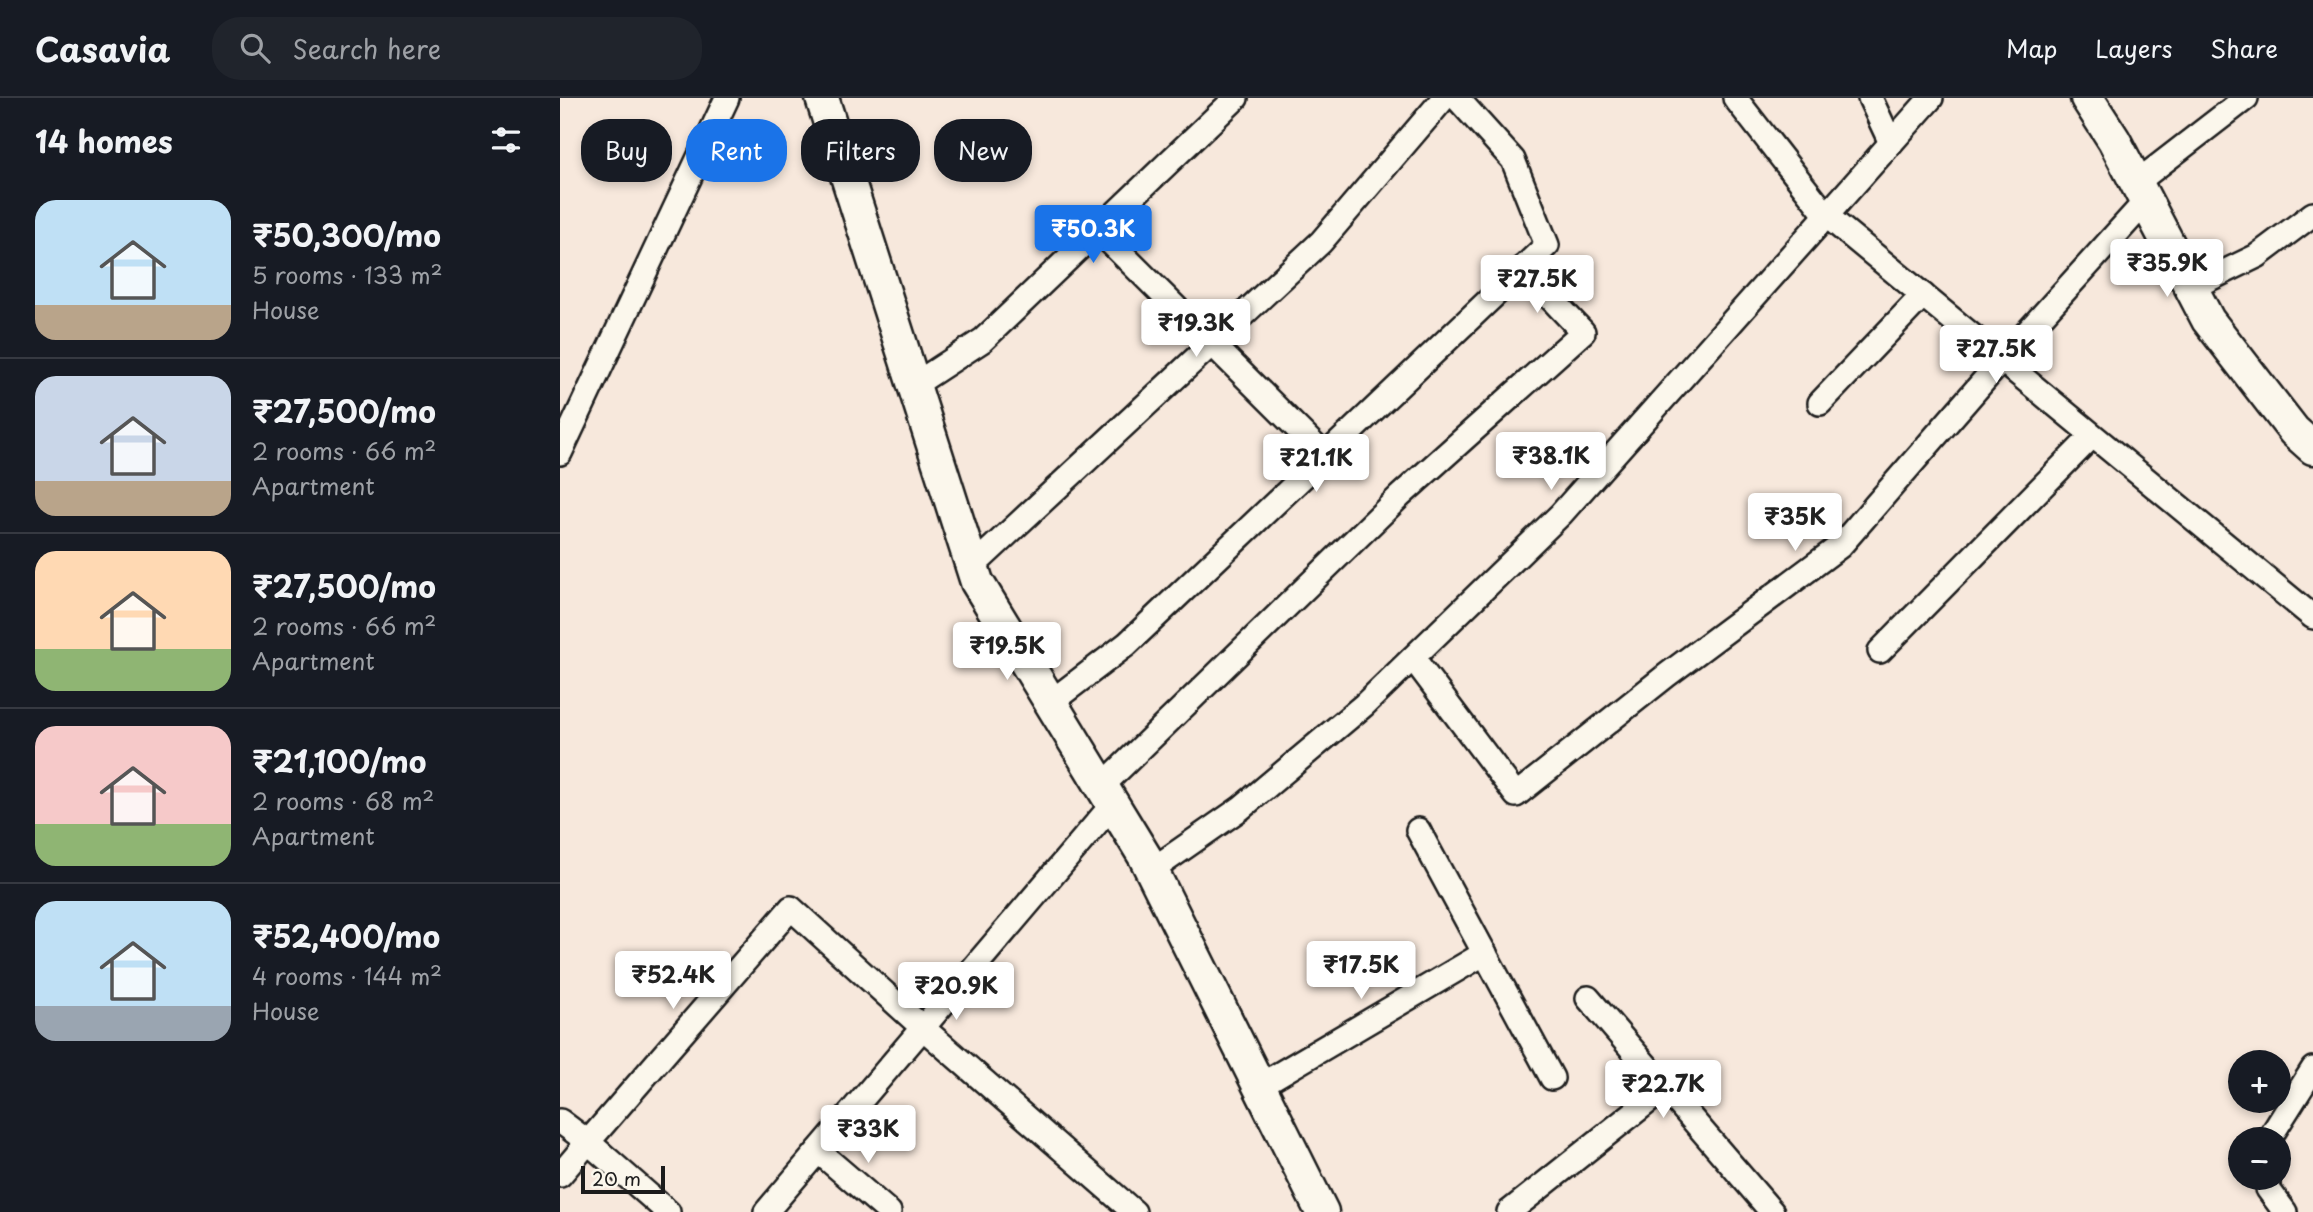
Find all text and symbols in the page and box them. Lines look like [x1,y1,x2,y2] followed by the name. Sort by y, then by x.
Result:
[212,17,702,80] search box
[35,23,170,73] text: Casavia
[236,29,274,67] icon: search
[292,29,441,68] text: Search here
[2006,30,2057,66] text: Map
[2095,30,2172,66] text: Layers
[2210,30,2278,66] text: Share
[35,118,173,163] text: 14 homes
[581,119,672,182] chip: Buy
[686,119,787,182] chip: Rent
[801,119,920,182] chip: Filters
[934,119,1032,182] chip: New
[487,121,525,159] icon: filters
[1036,206,1150,265] pin: ₹50.3K
[1051,210,1135,245] text: ₹50.3K
[252,212,441,257] text: ₹50,300/mo
[91,228,175,312] icon: home
[2110,240,2224,299] pin: ₹35.9K
[2126,244,2208,279] text: ₹35.9K
[1480,256,1594,315] pin: ₹27.5K
[252,257,443,292] text: 5 rooms · 133 m²
[1497,260,1577,295] text: ₹27.5K
[252,292,319,327] text: House
[1139,300,1253,359] pin: ₹19.3K
[1157,304,1235,339] text: ₹19.3K
[1939,326,2053,385] pin: ₹27.5K
[1956,330,2036,365] text: ₹27.5K
[252,388,436,433] text: ₹27,500/mo
[91,404,175,488] icon: home
[1494,432,1608,492] pin: ₹38.1K
[252,433,436,468] text: 2 rooms · 66 m²
[1259,434,1373,494] pin: ₹21.1K
[1512,437,1590,472] text: ₹38.1K
[1279,439,1353,474] text: ₹21.1K
[252,468,375,503] text: Apartment
[1754,494,1836,553] pin: ₹35K
[1764,498,1826,533] text: ₹35K
[252,563,436,608] text: ₹27,500/mo
[91,579,175,663] icon: home
[252,608,436,643] text: 2 rooms · 66 m²
[950,622,1064,682] pin: ₹19.5K
[969,627,1045,662] text: ₹19.5K
[252,643,375,678] text: Apartment
[252,738,426,783] text: ₹21,100/mo
[91,754,175,838] icon: home
[252,783,434,818] text: 2 rooms · 68 m²
[252,818,375,853] text: Apartment
[252,913,440,958] text: ₹52,400/mo
[91,929,175,1013] icon: home
[1304,942,1418,1001] pin: ₹17.5K
[1323,946,1399,981] text: ₹17.5K
[616,951,730,1011] pin: ₹52.4K
[631,956,715,991] text: ₹52.4K
[252,958,442,993] text: 4 rooms · 144 m²
[899,962,1013,1022] pin: ₹20.9K
[914,967,998,1002] text: ₹20.9K
[252,993,319,1028] text: House
[2228,1050,2291,1190] map controls
[2228,1050,2291,1113] button: +
[1606,1060,1720,1120] pin: ₹22.7K
[1621,1065,1705,1100] text: ₹22.7K
[827,1105,909,1165] pin: ₹33K
[837,1110,899,1145] text: ₹33K
[2228,1127,2291,1190] button: −
[581,1163,665,1195] scale bar
[592,1164,641,1192] text: 20 m

